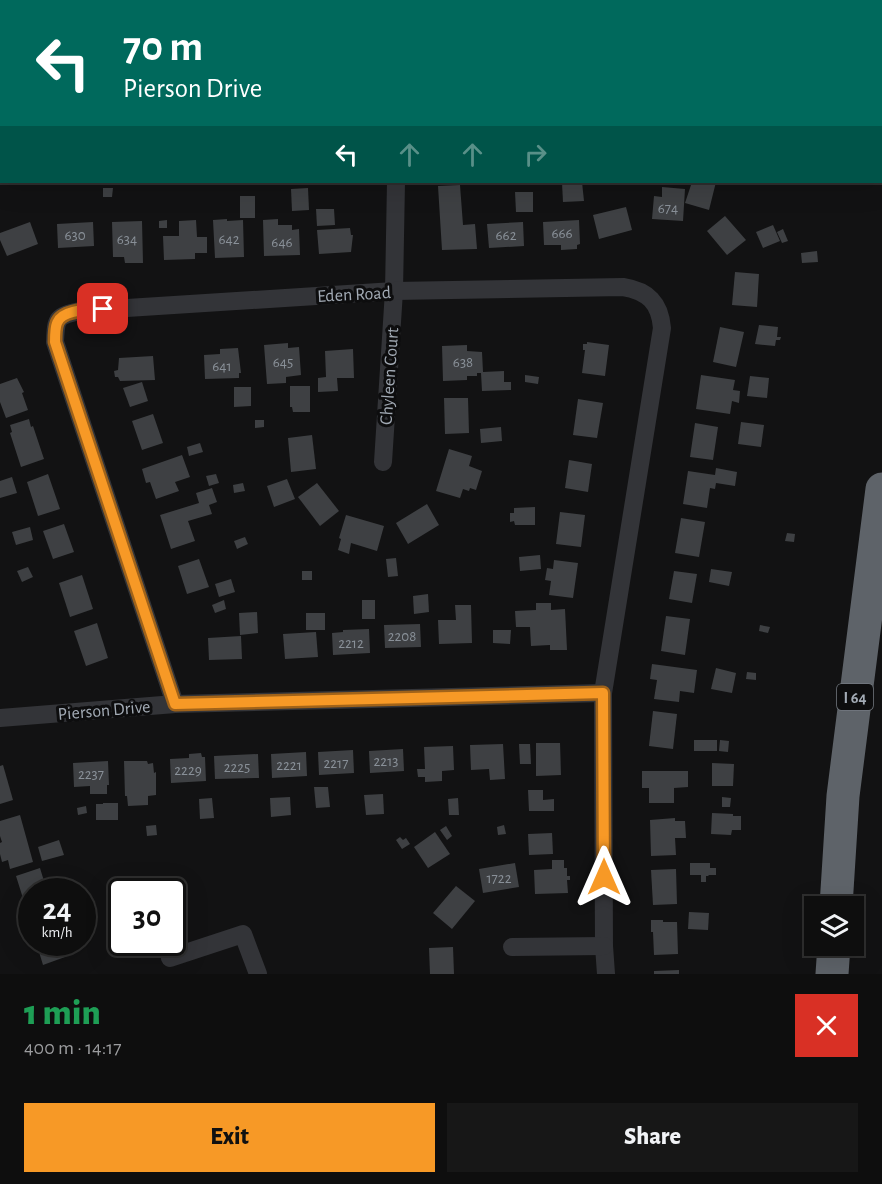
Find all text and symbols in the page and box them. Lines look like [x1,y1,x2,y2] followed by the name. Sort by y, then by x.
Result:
[24,24,102,102] icon: left
[123,26,203,68] text: 70 m
[123,75,262,102] text: Pierson Drive
[330,138,363,171] icon: left
[393,138,426,171] icon: ahead
[456,138,489,171] icon: ahead
[519,138,552,171] icon: right
[658,201,678,216] house number: 674
[551,226,573,241] house number: 666
[64,228,86,243] house number: 630
[496,228,517,243] house number: 662
[117,232,137,247] house number: 634
[218,232,240,247] house number: 642
[271,235,293,250] house number: 646
[77,283,128,334] pin
[317,284,391,306] street label: Eden Road
[86,292,119,325] icon: arrive
[378,326,402,425] street label: Chyleen Court
[273,355,293,370] house number: 645
[453,355,473,370] house number: 638
[212,359,232,374] house number: 641
[388,629,416,644] house number: 2208
[338,636,364,651] house number: 2212
[837,684,873,710] road number: I 64
[57,698,151,724] street label: Pierson Drive
[374,754,399,769] house number: 2213
[323,756,349,771] house number: 2217
[276,758,302,773] house number: 2221
[224,760,250,775] house number: 2225
[174,763,202,778] house number: 2229
[78,767,104,782] house number: 2237
[572,845,636,909] position arrow
[486,871,512,886] house number: 1722
[108,878,186,956] speed limit sign: 30
[42,895,72,925] text: 24
[804,896,864,956] map controls
[804,896,864,956] button: layers
[42,925,72,940] text: km/h
[795,994,858,1057] button: close
[24,995,101,1031] text: 1 min
[24,1038,122,1058] text: 400 m · 14:17
[24,1103,435,1172] button: Exit
[447,1103,858,1172] button: Share

